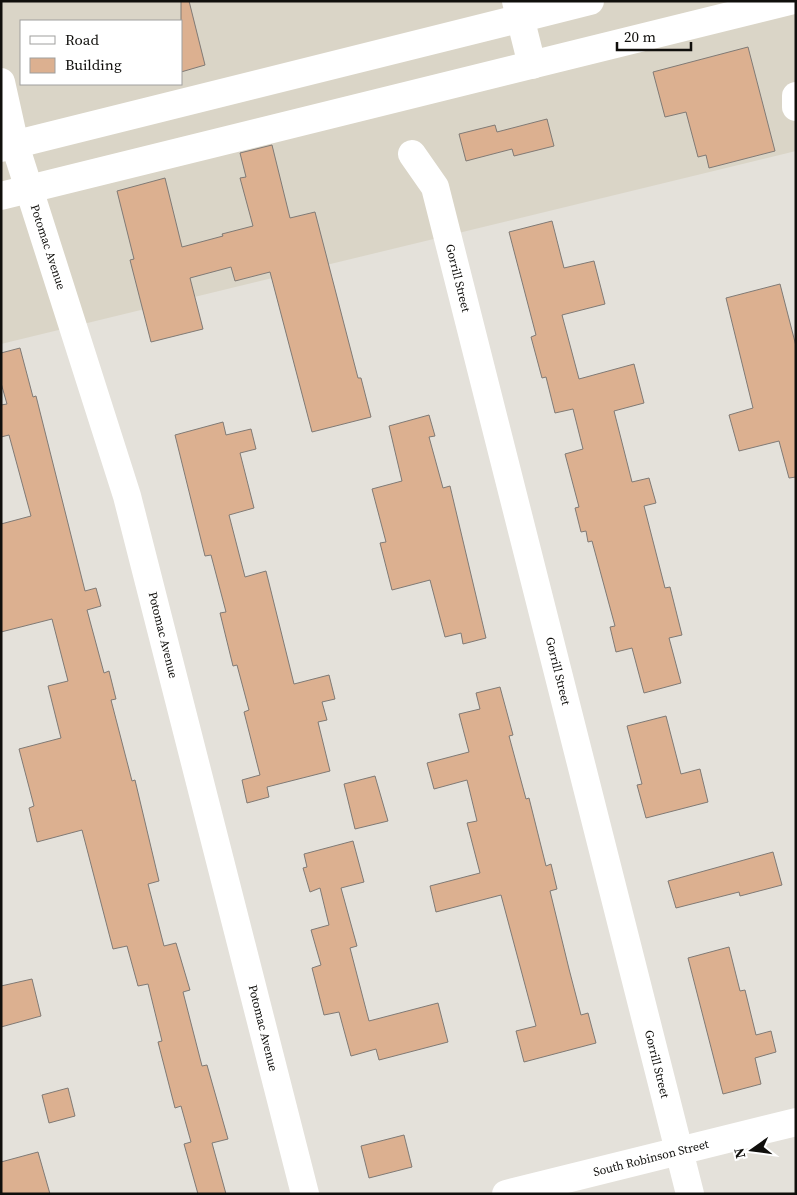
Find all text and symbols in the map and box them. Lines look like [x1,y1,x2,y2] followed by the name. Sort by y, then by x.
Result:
[20,20,182,85] legend
[617,20,691,52] scale bar
[624,26,656,47] text: 20 m
[65,29,99,50] text: Road
[65,54,122,75] text: Building
[27,202,69,292] street label: Potomac Avenue
[442,242,474,314] street label: Gorrill Street
[145,590,181,680] street label: Potomac Avenue
[542,635,574,707] street label: Gorrill Street
[245,983,281,1073] street label: Potomac Avenue
[641,1028,673,1100] street label: Gorrill Street
[727,1125,777,1175] north arrow
[592,1136,710,1180] street label: South Robinson Street
[728,1146,750,1161] text: N

